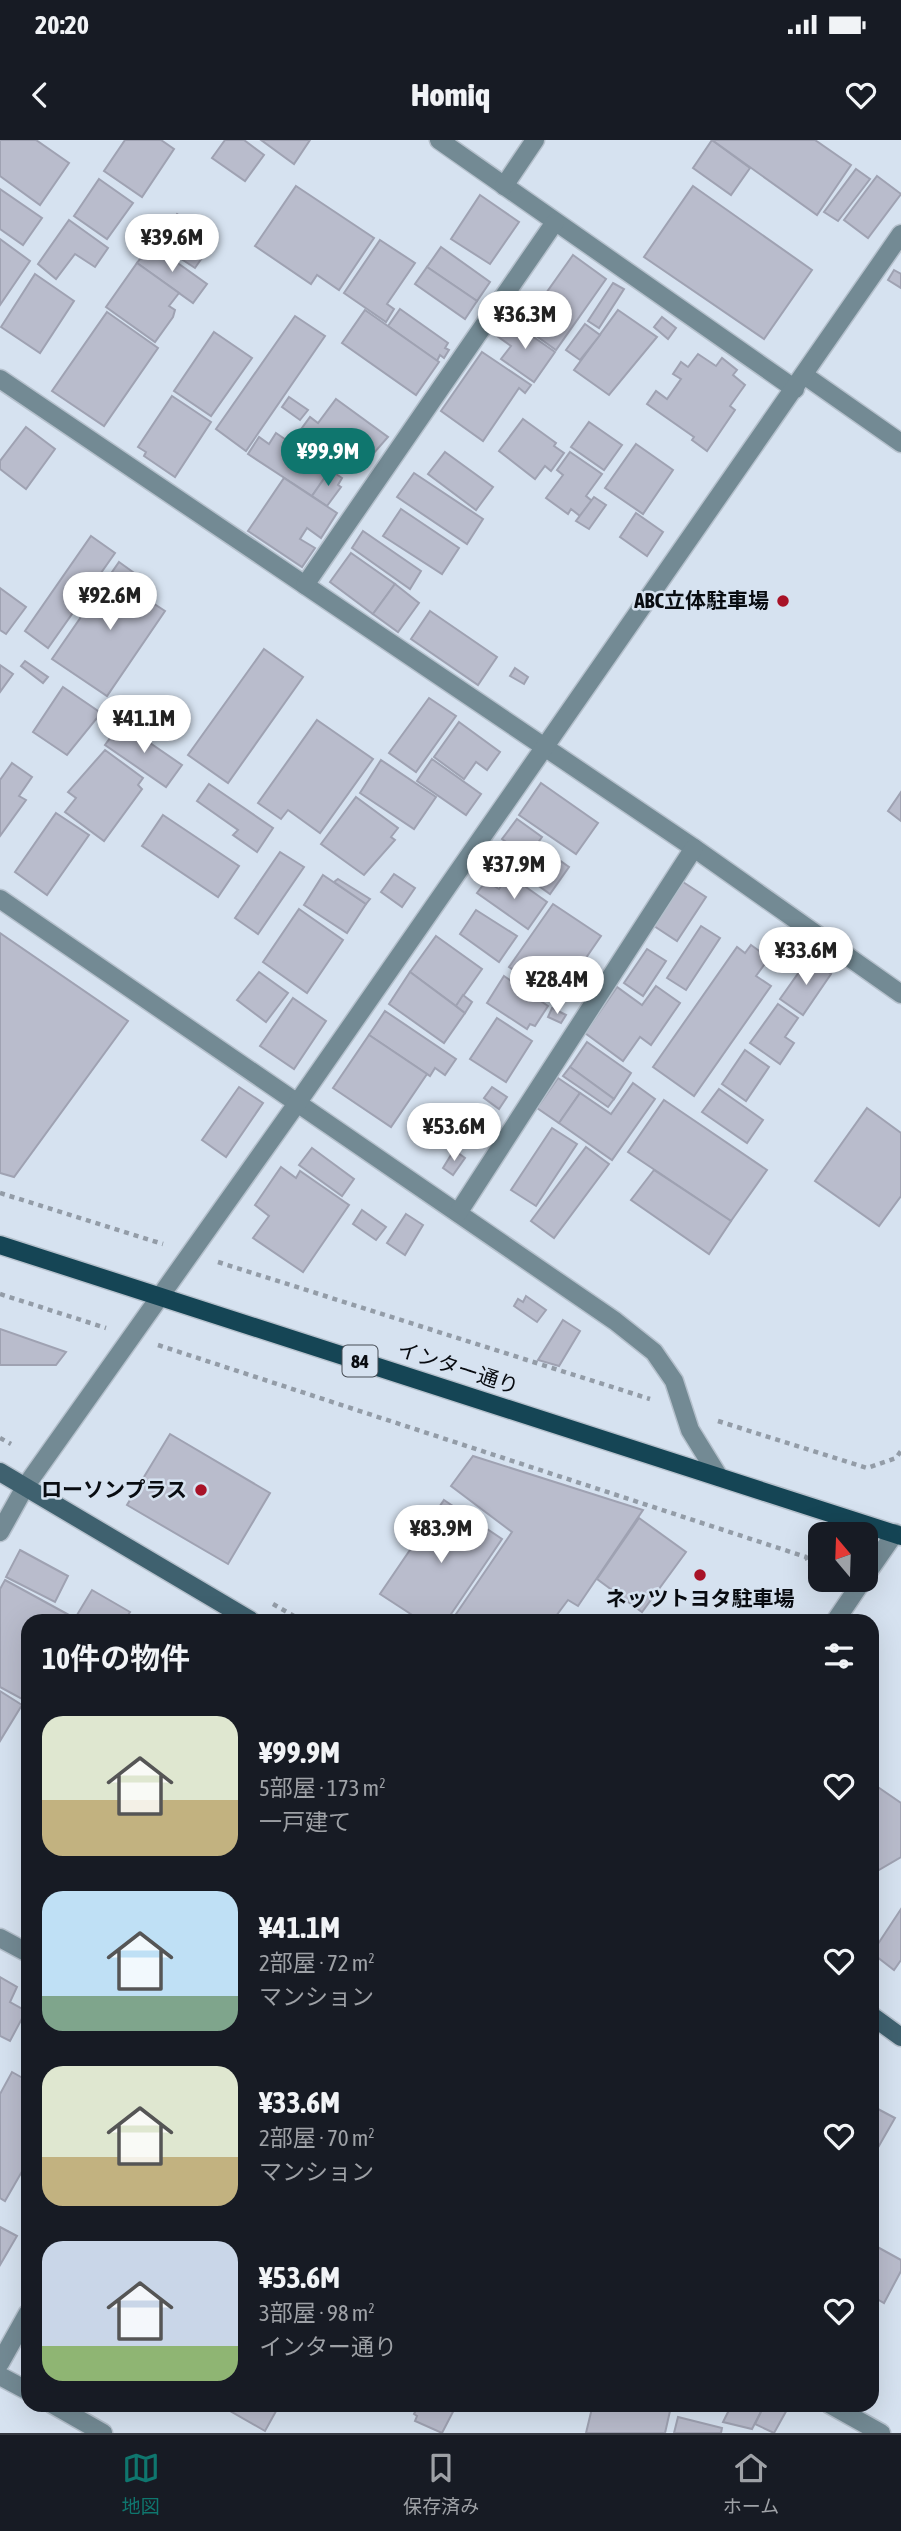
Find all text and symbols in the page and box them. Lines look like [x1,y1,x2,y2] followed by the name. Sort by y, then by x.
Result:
[35,10,89,40] text: 20:20
[21,76,59,114] icon: back
[411,76,490,113] text: Homiq
[842,76,880,114] icon: heart
[115,214,229,274] pin: ¥39.6M
[141,224,203,250] text: ¥39.6M
[468,292,582,351] pin: ¥36.3M
[494,301,556,327] text: ¥36.3M
[271,428,385,488] pin: ¥99.9M
[297,438,359,464] text: ¥99.9M
[53,573,167,632] pin: ¥92.6M
[79,582,141,608] text: ¥92.6M
[633,588,769,612] place label: ABC立体駐車場
[775,593,791,609] marker: ABC立体駐車場
[87,696,201,755] pin: ¥41.1M
[113,705,175,731] text: ¥41.1M
[457,842,571,901] pin: ¥37.9M
[483,851,545,877] text: ¥37.9M
[749,928,863,987] pin: ¥33.6M
[775,937,837,963] text: ¥33.6M
[500,956,614,1016] pin: ¥28.4M
[526,966,588,992] text: ¥28.4M
[397,1104,511,1163] pin: ¥53.6M
[423,1113,485,1139] text: ¥53.6M
[395,1336,522,1398] street label: インター通り
[342,1345,378,1376] road number: 84
[41,1477,187,1501] place label: ローソンプラス
[193,1482,209,1498] marker: ローソンプラス
[384,1506,498,1565] pin: ¥83.9M
[410,1515,472,1541] text: ¥83.9M
[808,1522,878,1592] north arrow
[808,1522,878,1592] map controls
[692,1567,708,1583] marker: ネッツトヨタ駐車場
[606,1586,795,1610] place label: ネッツトヨタ駐車場
[820,1637,858,1675] icon: filters
[42,1641,190,1675] text: 10件の物件
[259,1735,340,1769] text: ¥99.9M
[98,1744,182,1828] icon: home
[820,1767,858,1805] icon: heart
[259,1775,386,1801] text: 5部屋 · 173 m²
[259,1809,351,1835] text: 一戸建て
[259,1910,340,1944] text: ¥41.1M
[98,1919,182,2003] icon: home
[820,1942,858,1980] icon: heart
[259,1950,375,1976] text: 2部屋 · 72 m²
[259,1984,374,2010] text: マンション
[259,2085,340,2119] text: ¥33.6M
[98,2094,182,2178] icon: home
[820,2117,858,2155] icon: heart
[259,2125,375,2151] text: 2部屋 · 70 m²
[259,2159,374,2185] text: マンション
[259,2260,340,2294] text: ¥53.6M
[98,2269,182,2353] icon: home
[820,2292,858,2330] icon: heart
[259,2300,375,2326] text: 3部屋 · 98 m²
[259,2334,397,2360] text: インター通り
[122,2449,160,2518] tab: 地図
[403,2449,479,2518] tab: 保存済み
[723,2449,779,2518] tab: ホーム

